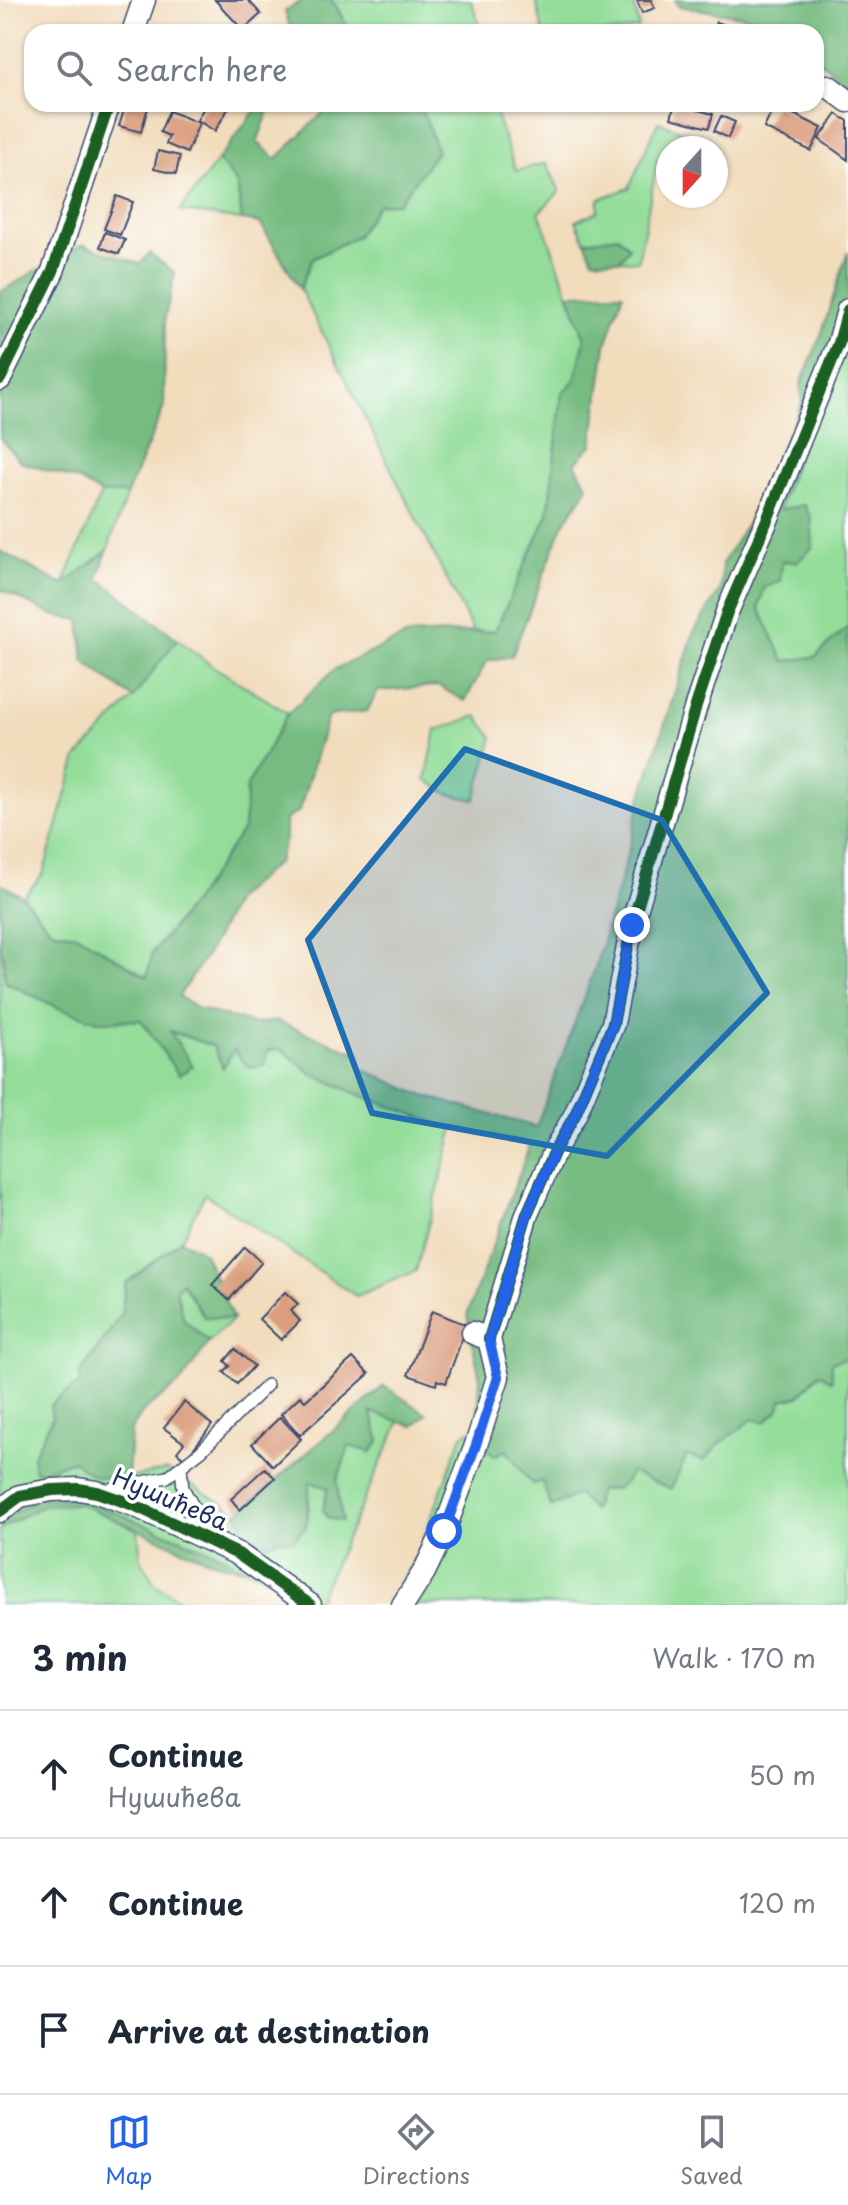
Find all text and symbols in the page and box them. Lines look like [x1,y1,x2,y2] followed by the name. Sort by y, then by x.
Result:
[24,24,824,112] search box
[52,46,96,90] icon: search
[116,46,288,91] text: Search here
[656,136,728,208] north arrow
[614,907,650,943] route end
[107,1458,234,1539] street label: Нушићева
[426,1513,462,1549] route start
[32,1631,128,1683] text: 3 min
[652,1638,816,1677] text: Walk · 170 m
[108,1732,243,1777] text: Continue
[32,1752,76,1796] icon: ahead
[749,1755,816,1794] text: 50 m
[108,1777,241,1816] text: Нушићева
[32,1880,76,1924] icon: ahead
[108,1880,243,1925] text: Continue
[739,1883,816,1922] text: 120 m
[32,2008,76,2052] icon: arrive
[108,2008,430,2053] text: Arrive at destination
[105,2110,152,2191] tab: Map
[363,2110,470,2191] tab: Directions
[680,2110,743,2191] tab: Saved

